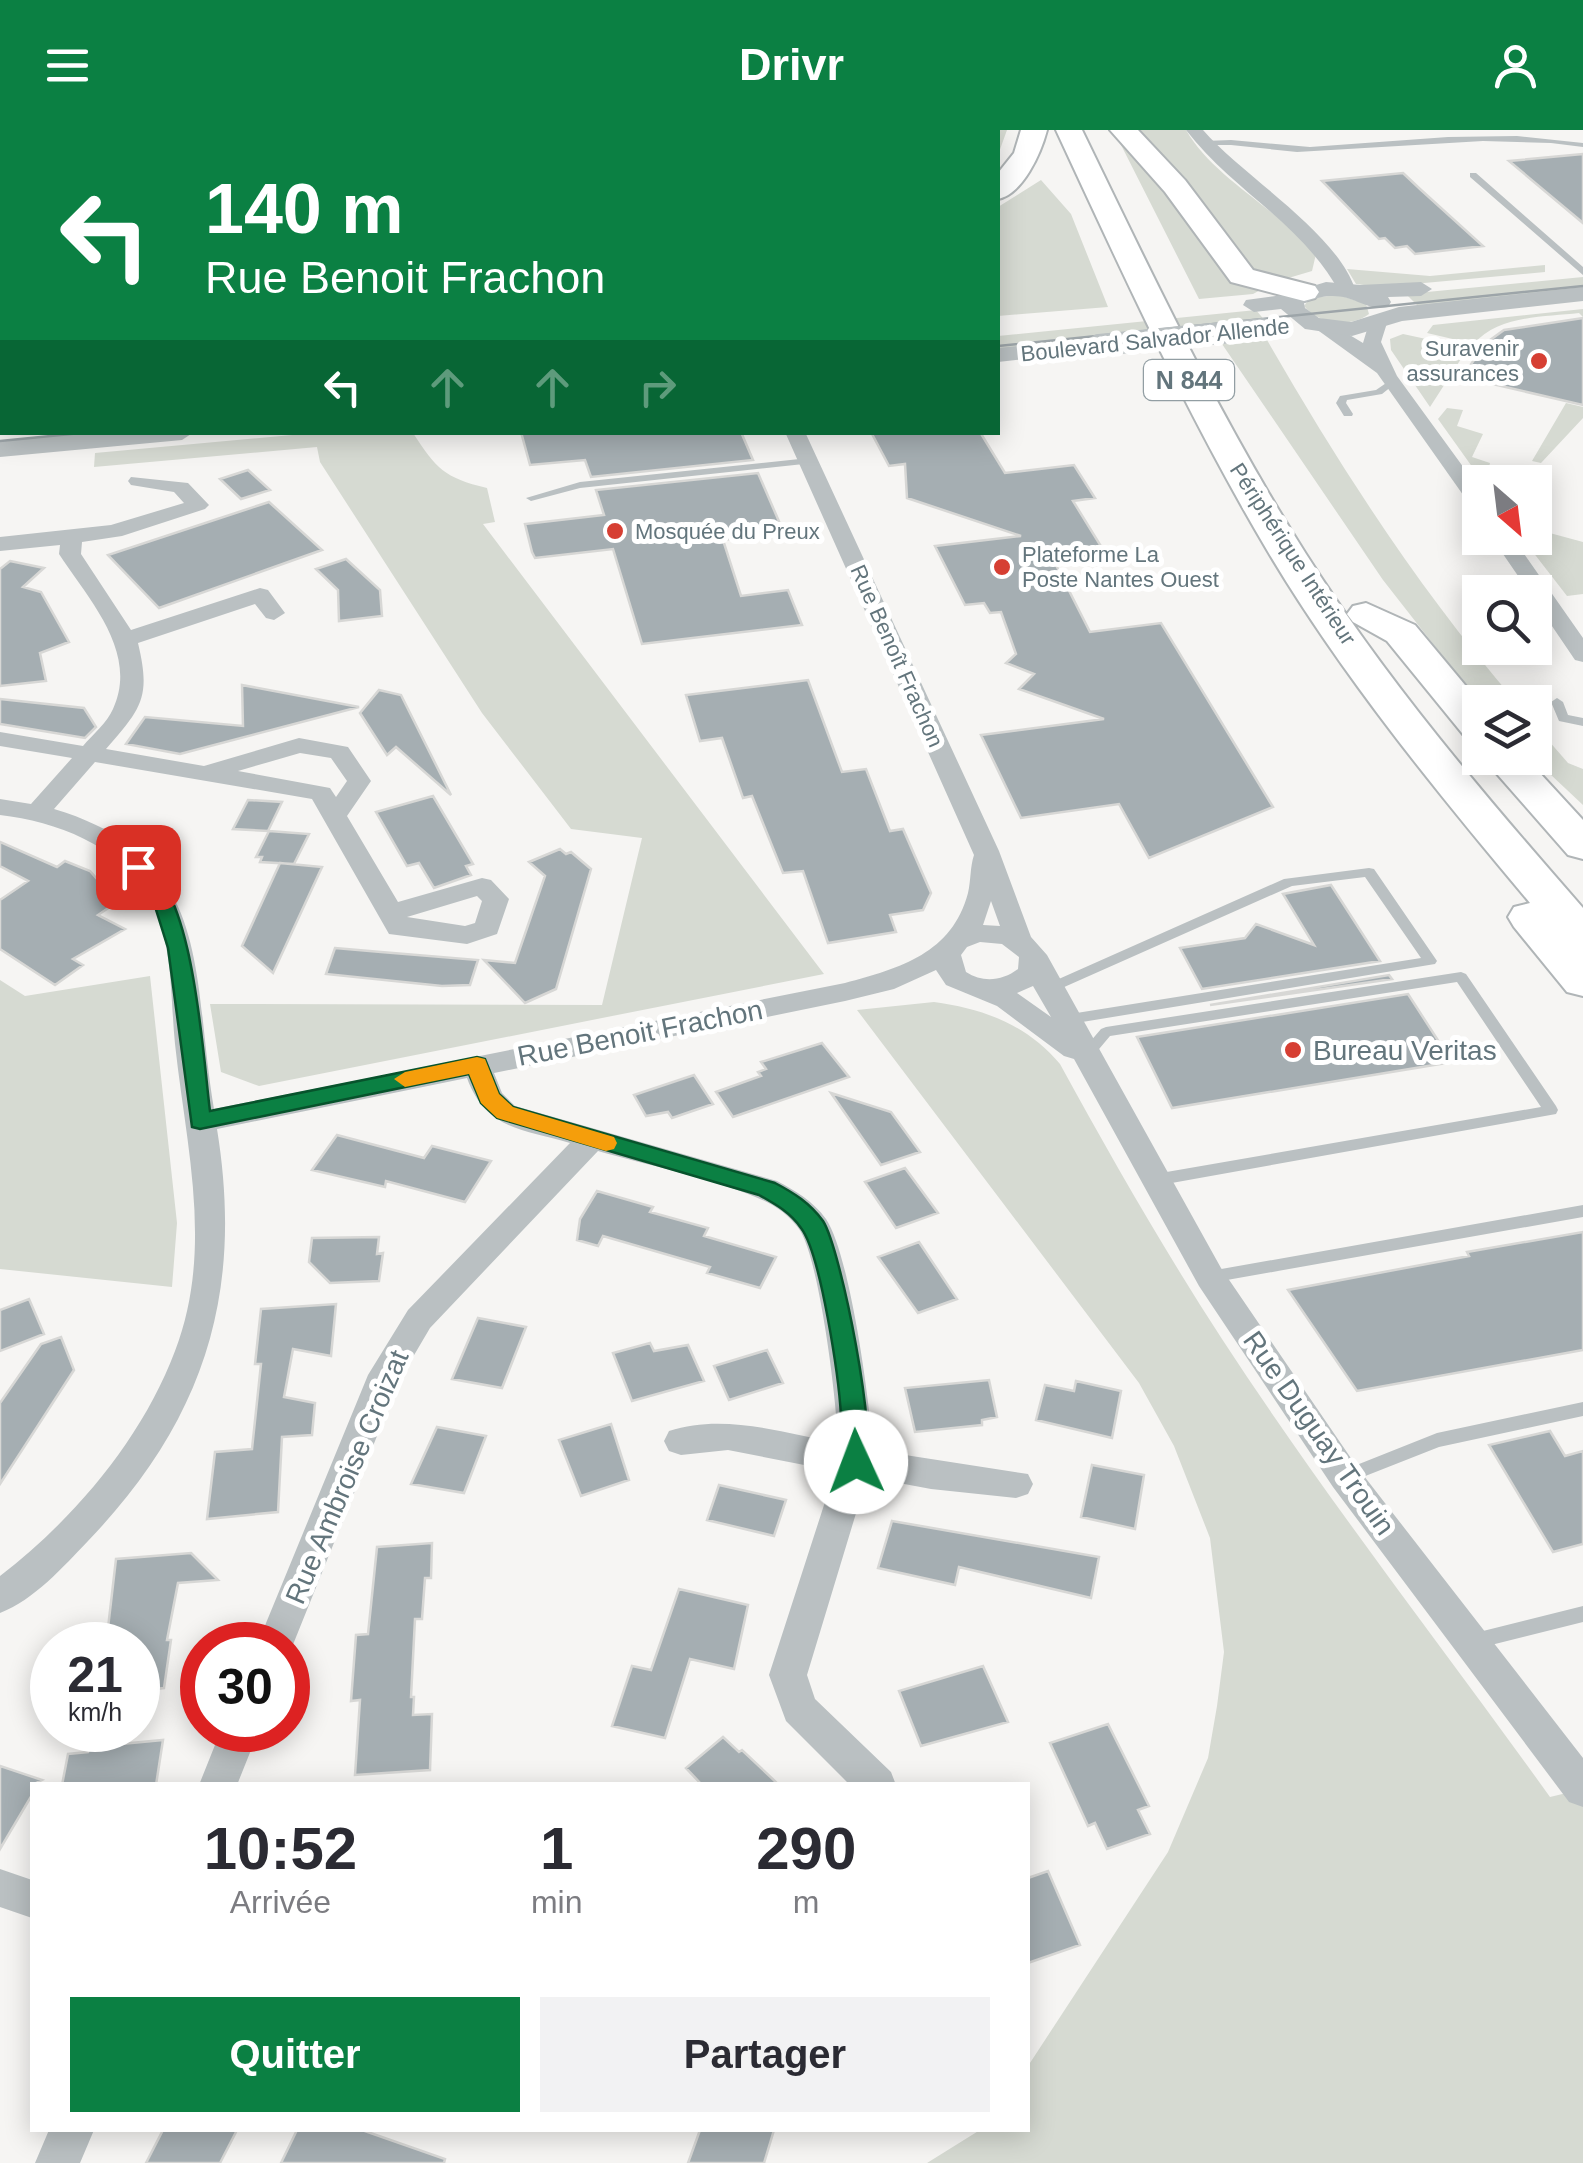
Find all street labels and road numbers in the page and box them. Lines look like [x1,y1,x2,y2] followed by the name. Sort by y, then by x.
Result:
[1019,313,1291,367] street label: Boulevard Salvador Allende
[1144,360,1234,400] road number: N 844
[1225,458,1361,650] street label: Périphérique Intérieur
[846,561,948,751] street label: Rue Benoît Frachon
[515,994,765,1072] street label: Rue Benoit Frachon
[1237,1325,1401,1541] street label: Rue Duguay Trouin
[280,1345,415,1608] street label: Rue Ambroise Croizat

